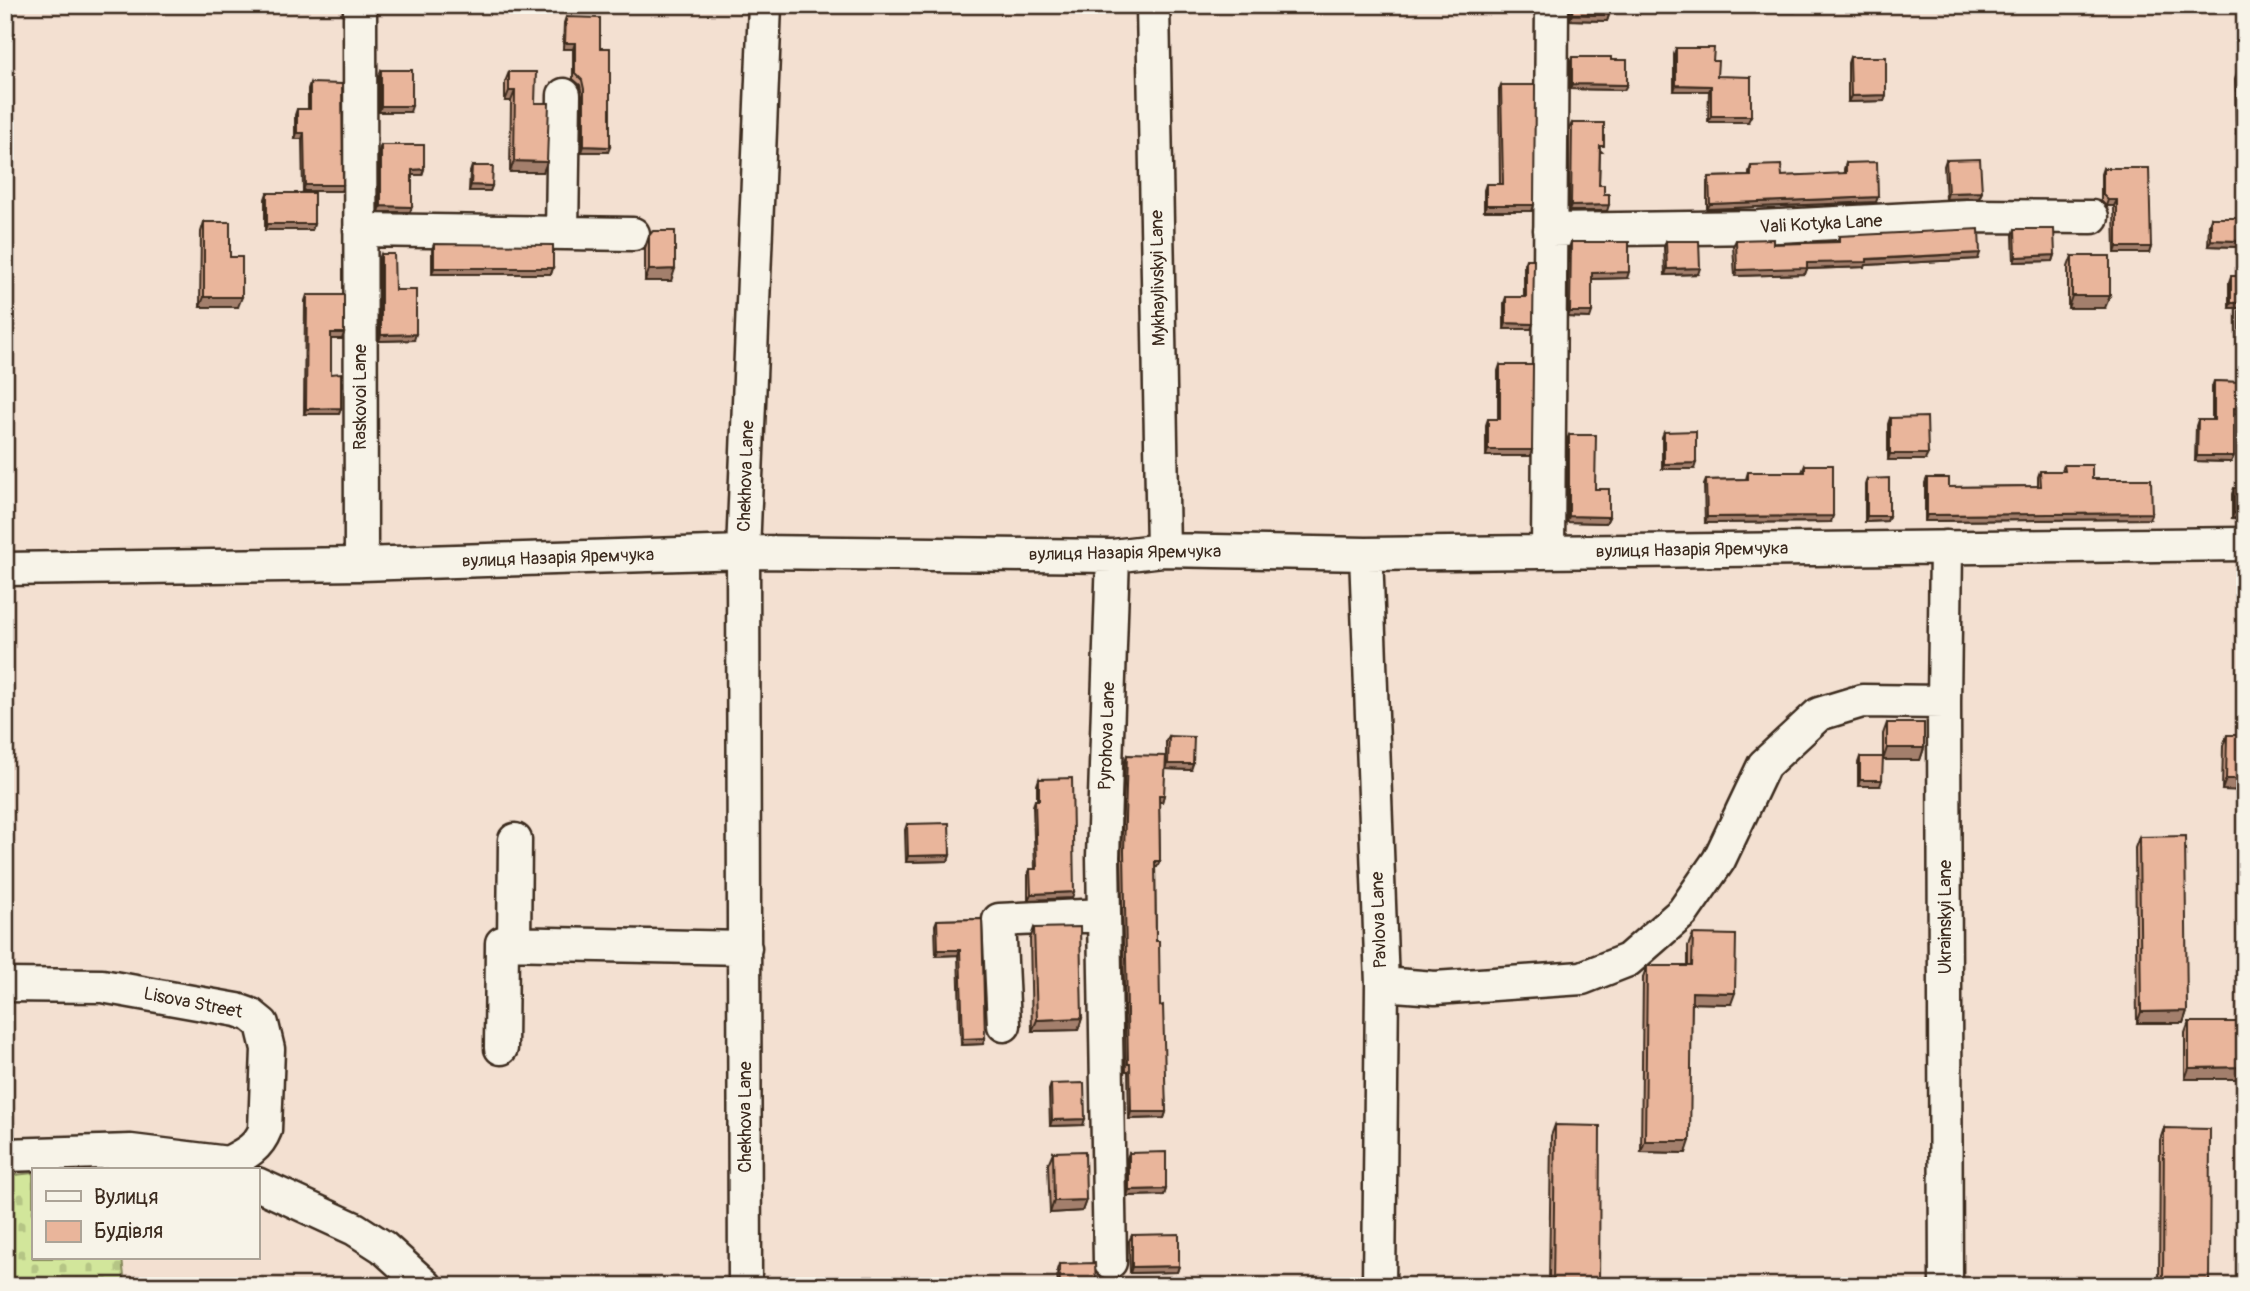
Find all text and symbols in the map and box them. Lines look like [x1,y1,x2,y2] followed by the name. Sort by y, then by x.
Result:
[1759,209,1883,239] street label: Vali Kotyka Lane
[1145,210,1171,346] street label: Mykhaylivskyi Lane
[349,344,372,450] street label: Raskovoi Lane
[733,420,759,532] street label: Chekhova Lane
[1595,537,1789,563] street label: вулиця Назарія Яремчука
[1028,540,1222,566] street label: вулиця Назарія Яремчука
[461,543,655,573] street label: вулиця Назарія Яремчука
[1094,681,1120,791] street label: Pyrohova Lane
[1934,860,1957,974] street label: Ukrainskyi Lane
[1366,871,1392,969] street label: Pavlova Lane
[142,982,245,1024] street label: Lisova Street
[734,1061,757,1173] street label: Chekhova Lane
[32,1168,259,1260] legend
[94,1184,158,1211] text: Вулиця
[94,1218,163,1245] text: Будівля

